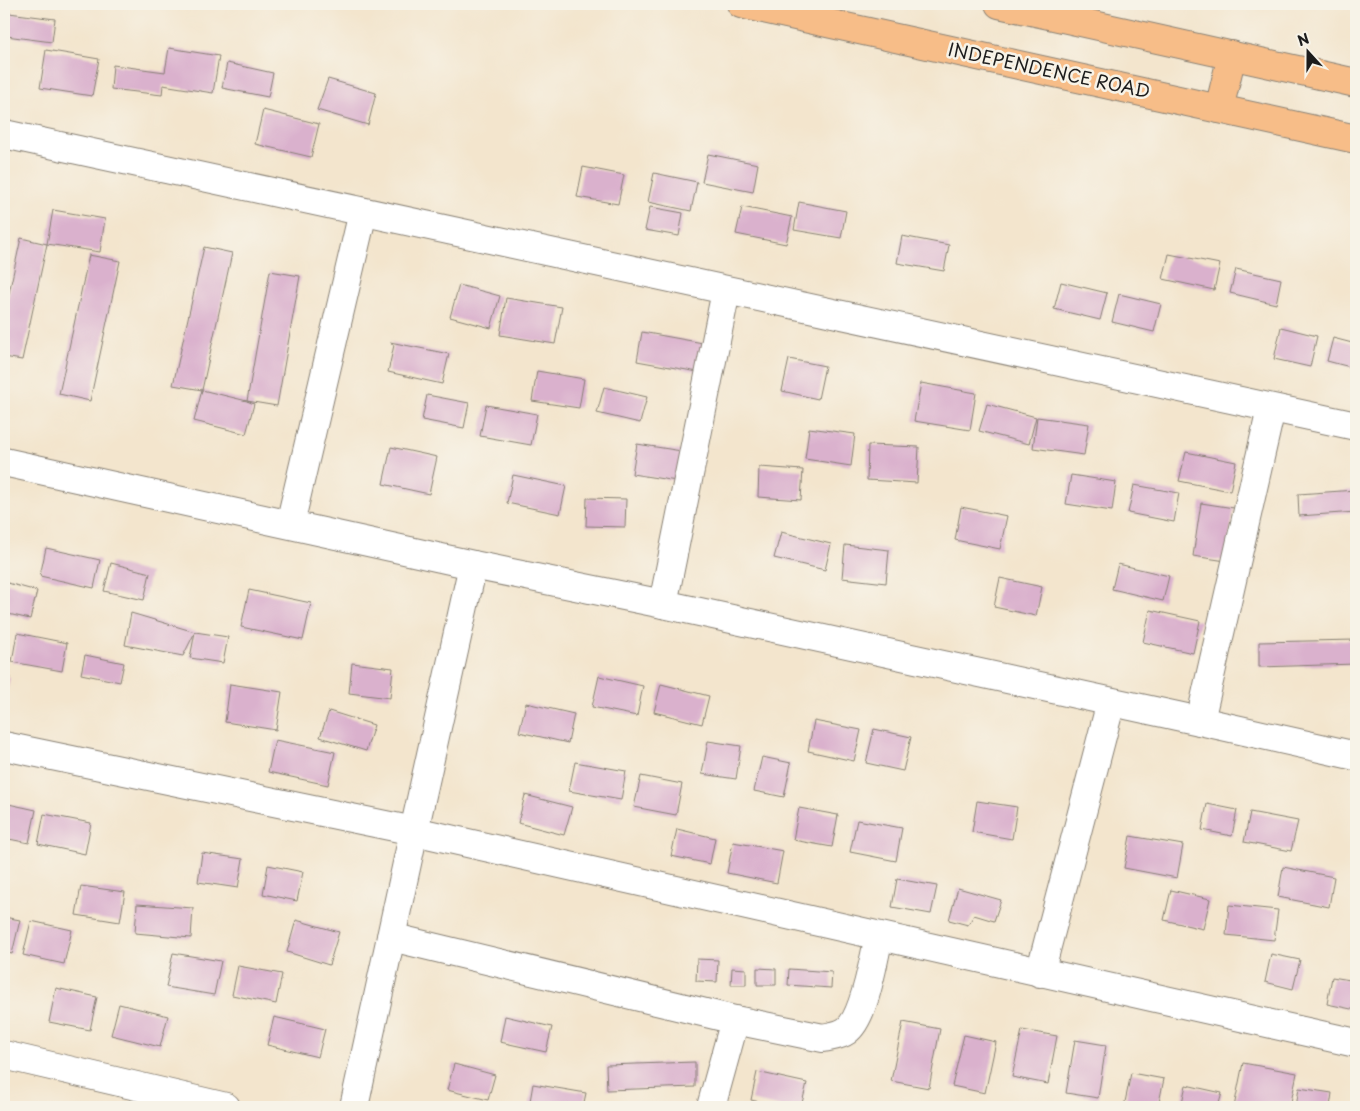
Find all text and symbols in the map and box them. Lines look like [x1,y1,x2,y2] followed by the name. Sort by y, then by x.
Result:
[1282,28,1332,78] north arrow
[1294,28,1312,51] text: N
[946,35,1153,104] street label: INDEPENDENCE ROAD

